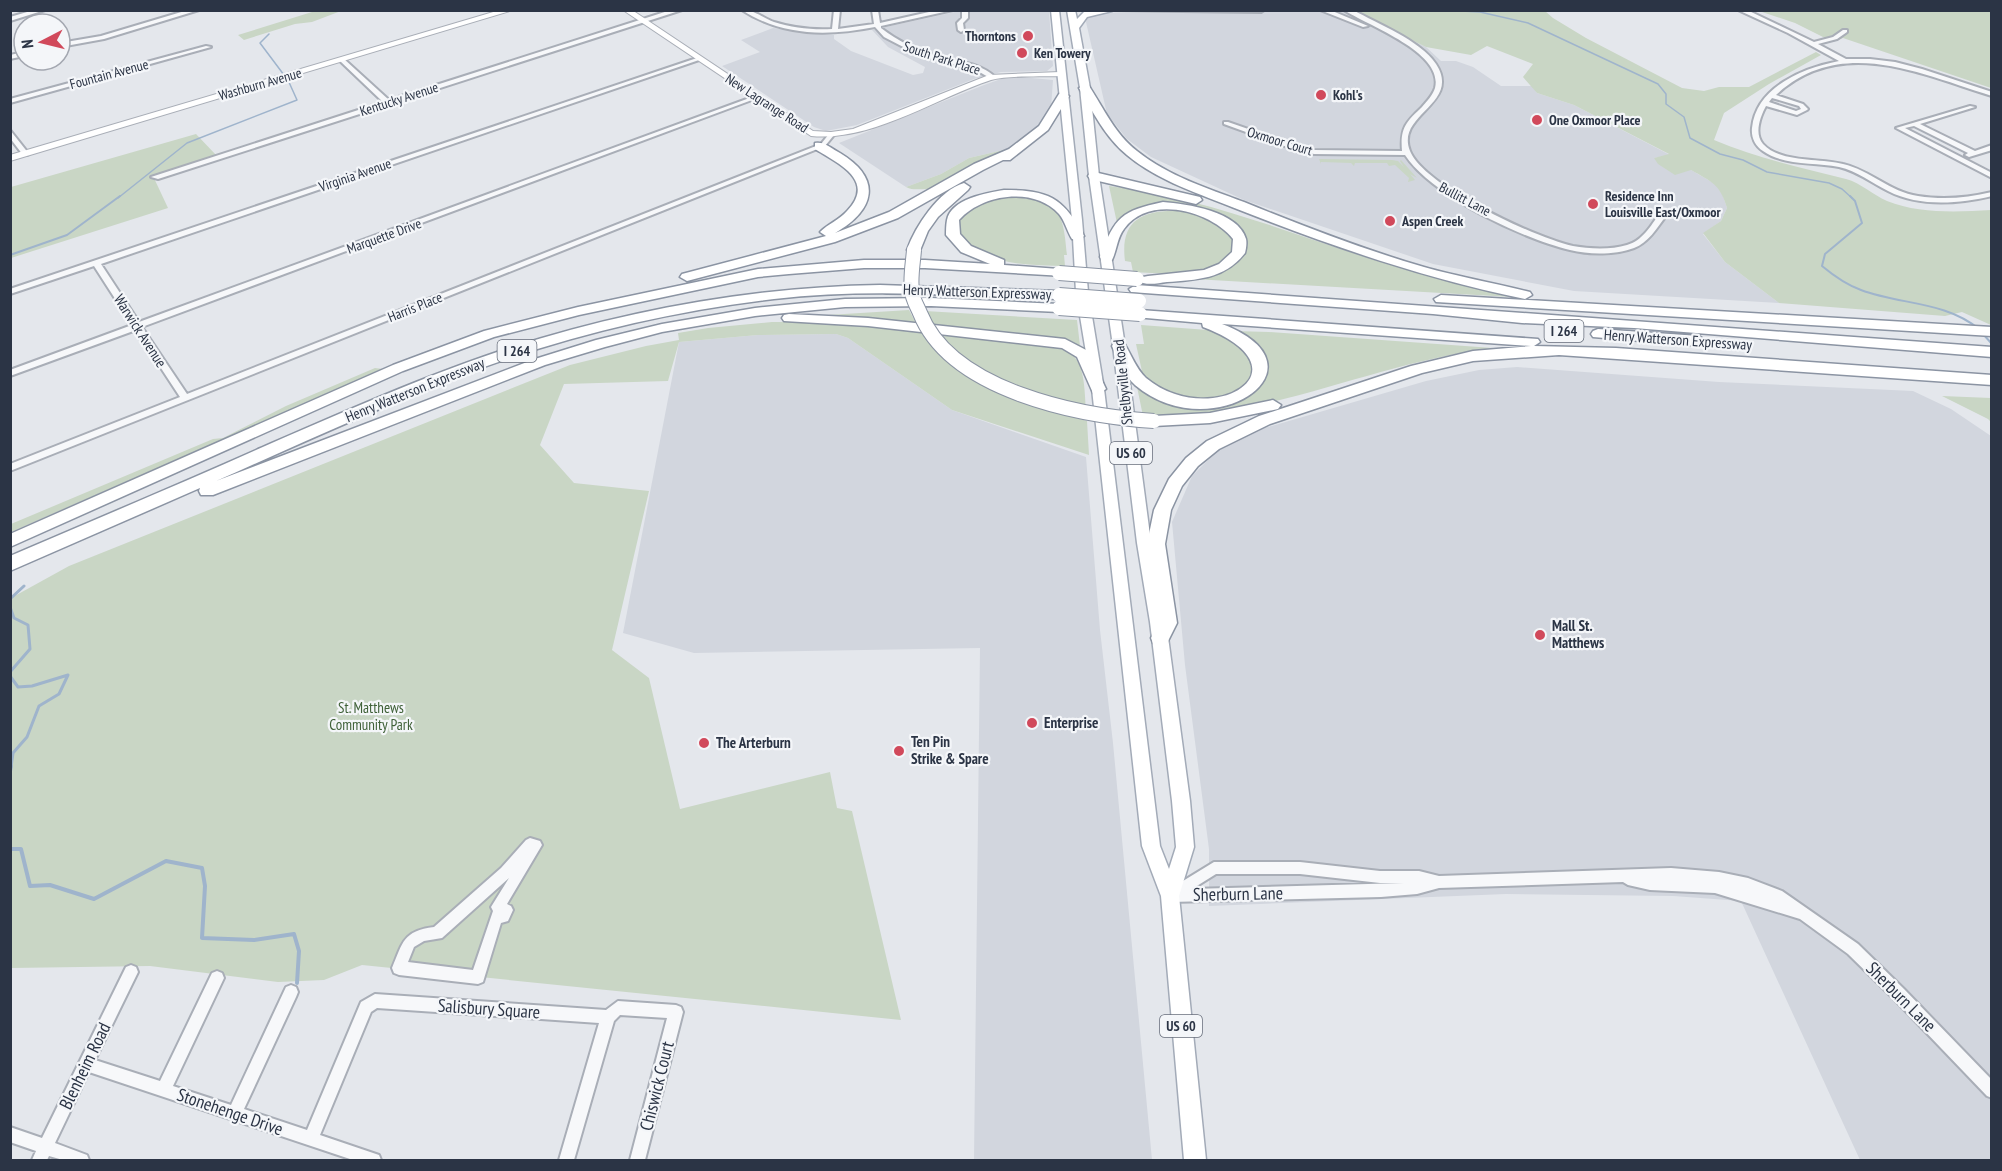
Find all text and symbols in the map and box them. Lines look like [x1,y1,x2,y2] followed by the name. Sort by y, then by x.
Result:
[12,12,72,72] north arrow
[965,27,1016,45] place label: Thorntons
[1021,29,1035,43] marker: Thorntons
[901,37,983,79] street label: South Park Place
[17,38,38,49] text: N
[1034,44,1091,62] place label: Ken Towery
[1015,46,1029,60] marker: Ken Towery
[68,55,151,93] street label: Fountain Avenue
[216,63,304,104] street label: Washburn Avenue
[722,69,812,137] street label: New Lagrange Road
[357,78,441,120] street label: Kentucky Avenue
[1333,86,1363,104] place label: Kohl's
[1314,88,1328,102] marker: Kohl's
[1549,111,1641,129] place label: One Oxmoor Place
[1530,113,1544,127] marker: One Oxmoor Place
[1245,123,1315,159] street label: Oxmoor Court
[316,154,394,196] street label: Virginia Avenue
[1436,178,1494,220] street label: Bullitt Lane
[1605,187,1721,221] place label: Residence Inn Louisville East/Oxmoor
[1586,197,1600,211] marker: Residence Inn Louisville East/Oxmoor
[1401,212,1464,230] place label: Aspen Creek
[344,214,424,258] street label: Marquette Drive
[1383,214,1397,228] marker: Aspen Creek
[902,279,1052,304] street label: Henry Watterson Expressway
[385,288,445,326] street label: Harris Place
[110,291,171,371] street label: Warwick Avenue
[1544,320,1584,342] road number: I 264
[1603,325,1753,354] street label: Henry Watterson Expressway
[1109,338,1136,426] street label: Shelbyville Road
[498,340,536,362] road number: I 264
[342,353,488,426] street label: Henry Watterson Expressway
[1110,442,1152,464] road number: US 60
[1552,616,1604,652] place label: Mall St. Matthews
[1533,628,1547,642] marker: Mall St. Matthews
[329,698,413,734] park label: St. Matthews Community Park
[1044,713,1099,732] place label: Enterprise
[1025,716,1039,730] marker: Enterprise
[911,732,989,768] place label: Ten Pin Strike & Spare
[716,733,791,752] place label: The Arterburn
[697,736,711,750] marker: The Arterburn
[892,744,906,758] marker: Ten Pin Strike & Spare
[1193,881,1283,906] street label: Sherburn Lane
[1861,957,1941,1037] street label: Sherburn Lane
[437,993,541,1024] street label: Salisbury Square
[1160,1015,1202,1037] road number: US 60
[54,1019,115,1113] street label: Blenheim Road
[634,1039,679,1133] street label: Chiswick Court
[174,1083,286,1140] street label: Stonehenge Drive

